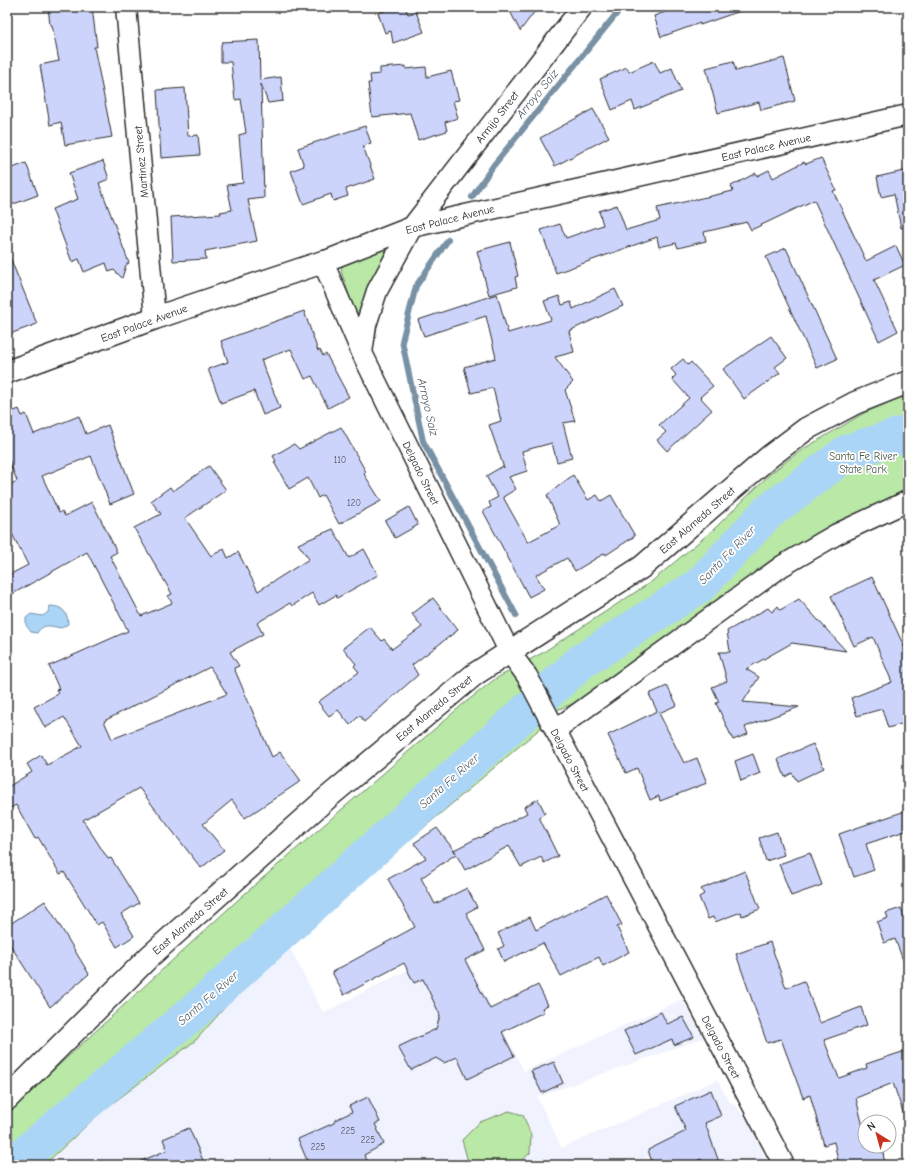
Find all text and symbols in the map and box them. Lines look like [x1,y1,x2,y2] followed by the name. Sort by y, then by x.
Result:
[512,66,562,122] water label: Arroyo Saiz
[473,88,522,146] street label: Armijo Street
[132,124,151,199] street label: Martinez Street
[720,131,812,164] street label: East Palace Avenue
[404,202,496,237] street label: East Palace Avenue
[99,302,190,345] street label: East Palace Avenue
[414,376,442,438] water label: Arroyo Saiz
[400,439,442,508] street label: Delgado Street
[829,450,898,476] park label: Santa Fe River State Park
[334,455,346,465] house number: 110
[657,484,738,557] street label: East Alameda Street
[347,498,361,508] house number: 120
[696,522,759,587] water label: Santa Fe River
[394,672,476,744] street label: East Alameda Street
[548,727,592,795] street label: Delgado Street
[416,750,483,812] water label: Santa Fe River
[150,885,231,958] street label: East Alameda Street
[175,967,242,1028] water label: Santa Fe River
[699,1014,743,1082] street label: Delgado Street
[857,1114,897,1154] north arrow
[865,1119,878,1134] text: N
[341,1126,355,1136] house number: 225
[361,1135,375,1145] house number: 225
[311,1142,325,1152] house number: 225

